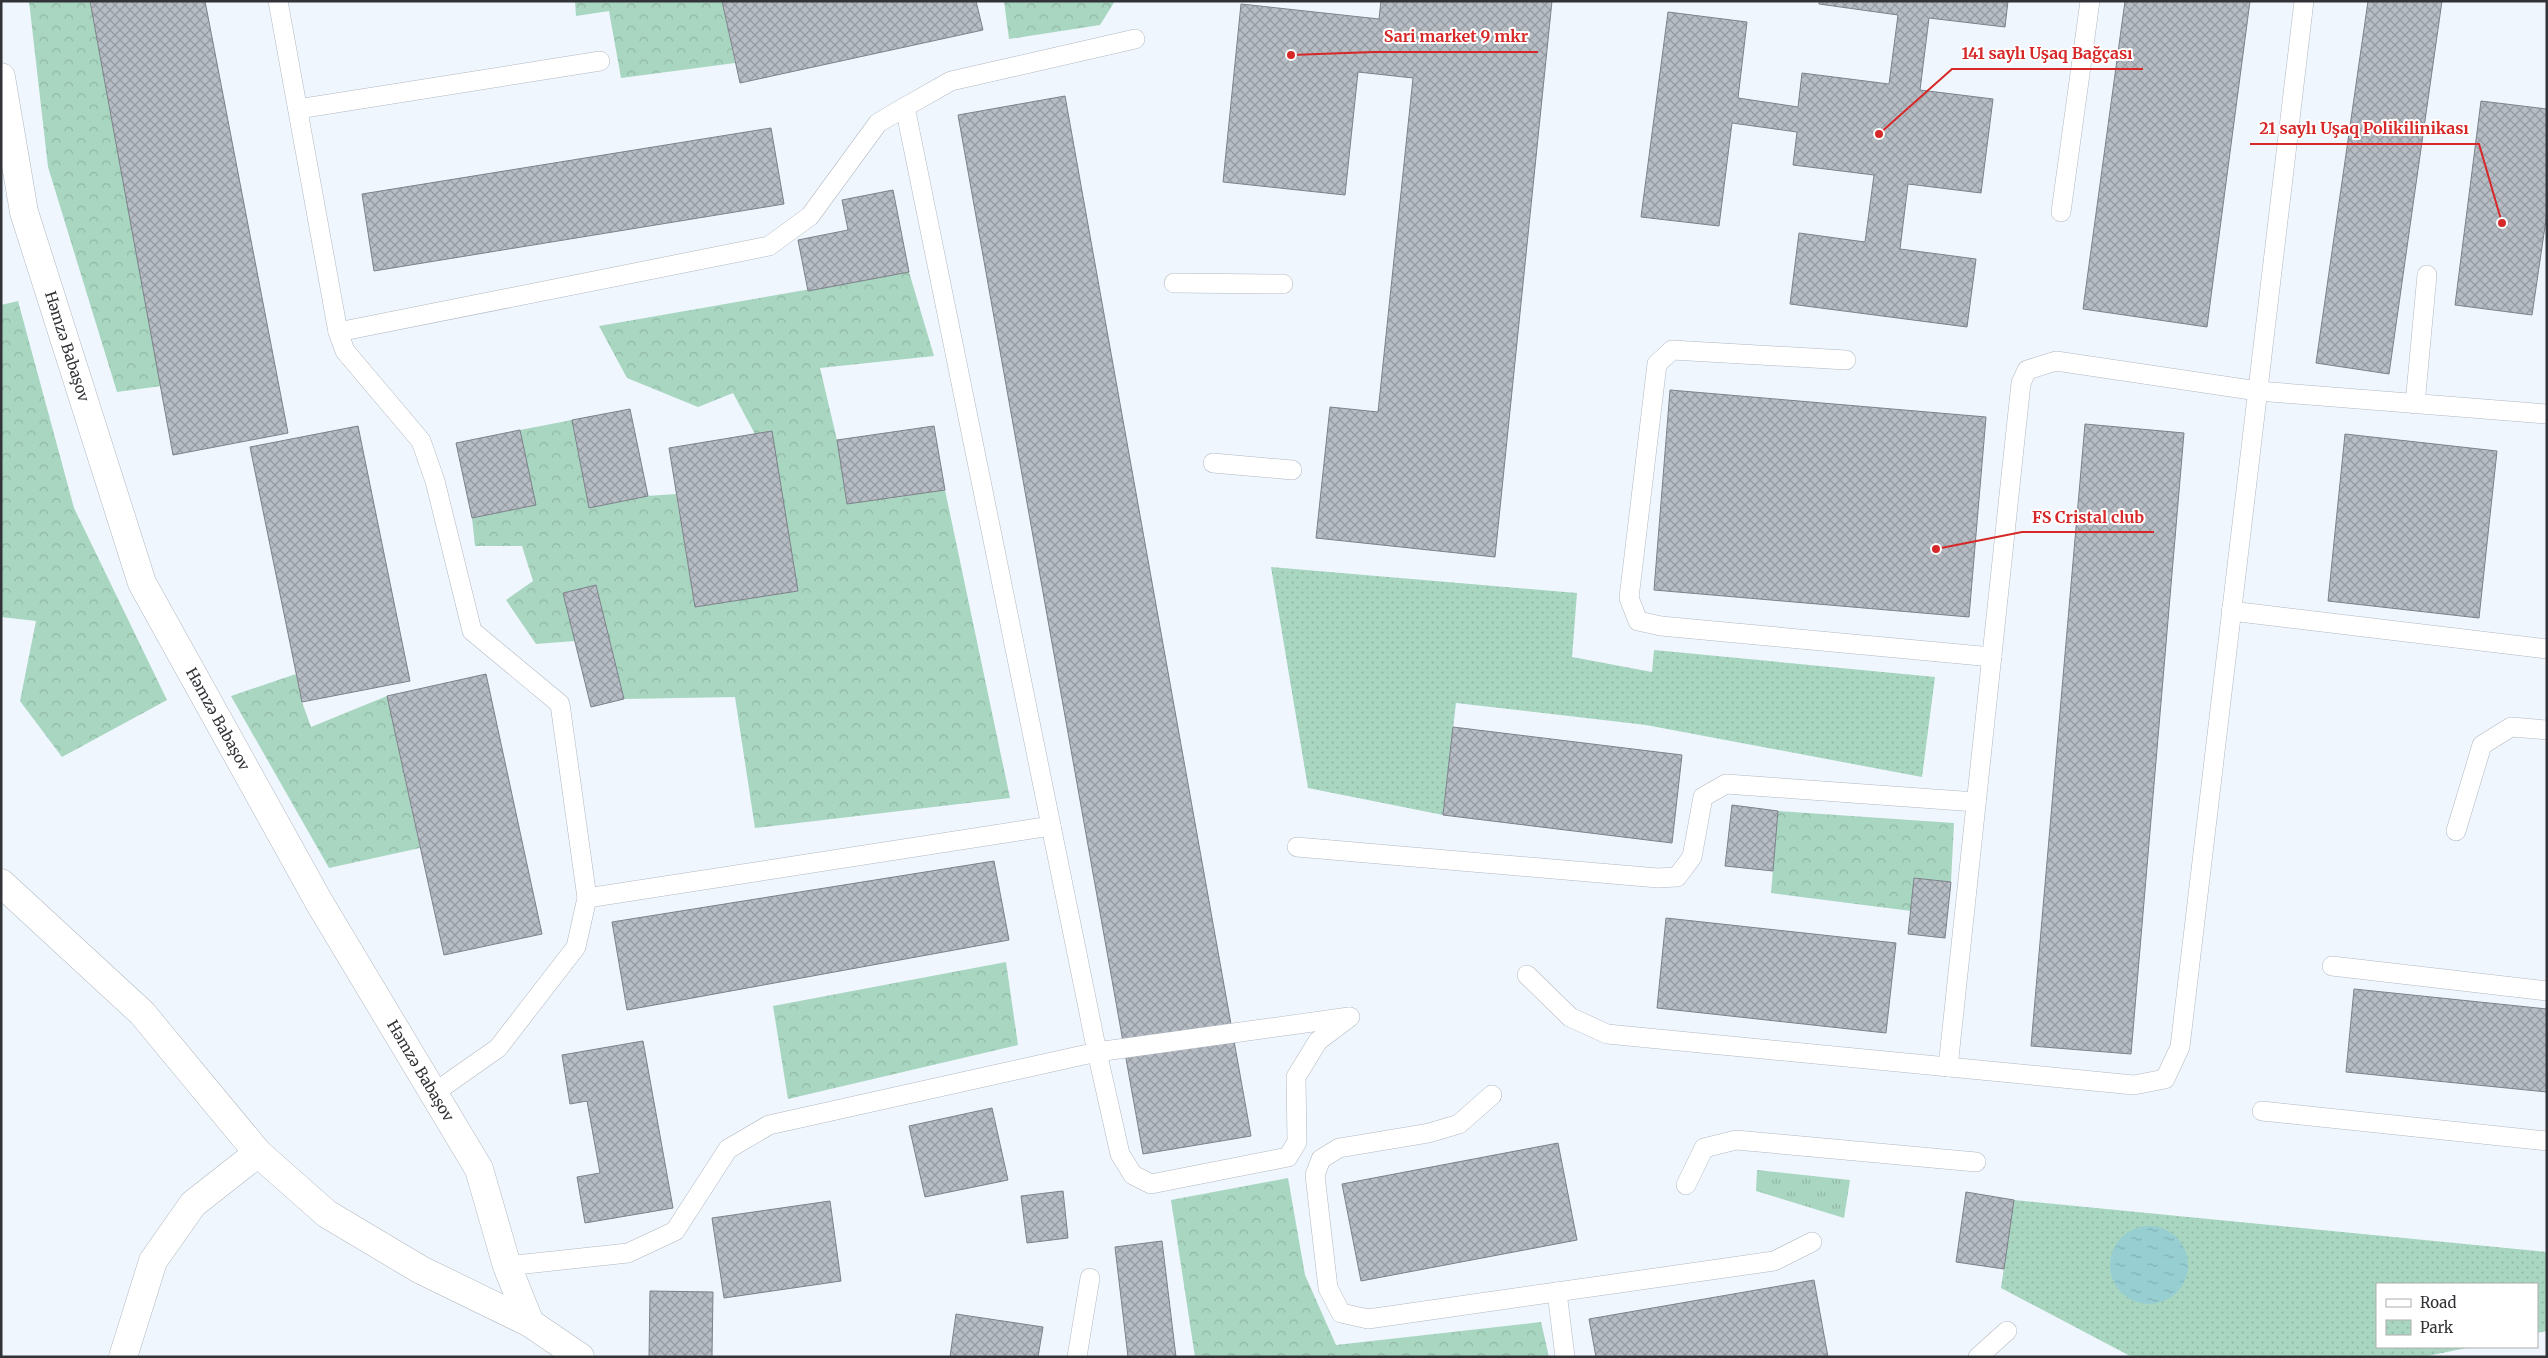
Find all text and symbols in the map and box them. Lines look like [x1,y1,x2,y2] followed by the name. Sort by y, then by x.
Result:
[1374,21,1538,52] callout: Sari market 9 mkr
[1384,26,1529,46] text: Sari market 9 mkr
[1952,38,2143,69] callout: 141 saylı Uşaq Bağçası
[1962,43,2133,63] text: 141 saylı Uşaq Bağçası
[2250,113,2479,144] callout: 21 saylı Uşaq Polikilinikası
[2259,118,2469,138] text: 21 saylı Uşaq Polikilinikası
[41,289,94,404] street label: Həmzə Babaşov
[2022,501,2154,532] callout: FS Cristal club
[2032,507,2144,527] text: FS Cristal club
[182,664,254,774] street label: Həmzə Babaşov
[383,1017,458,1125] street label: Həmzə Babaşov
[2376,1283,2538,1348] legend
[2420,1293,2456,1312] text: Road
[2420,1318,2454,1337] text: Park

